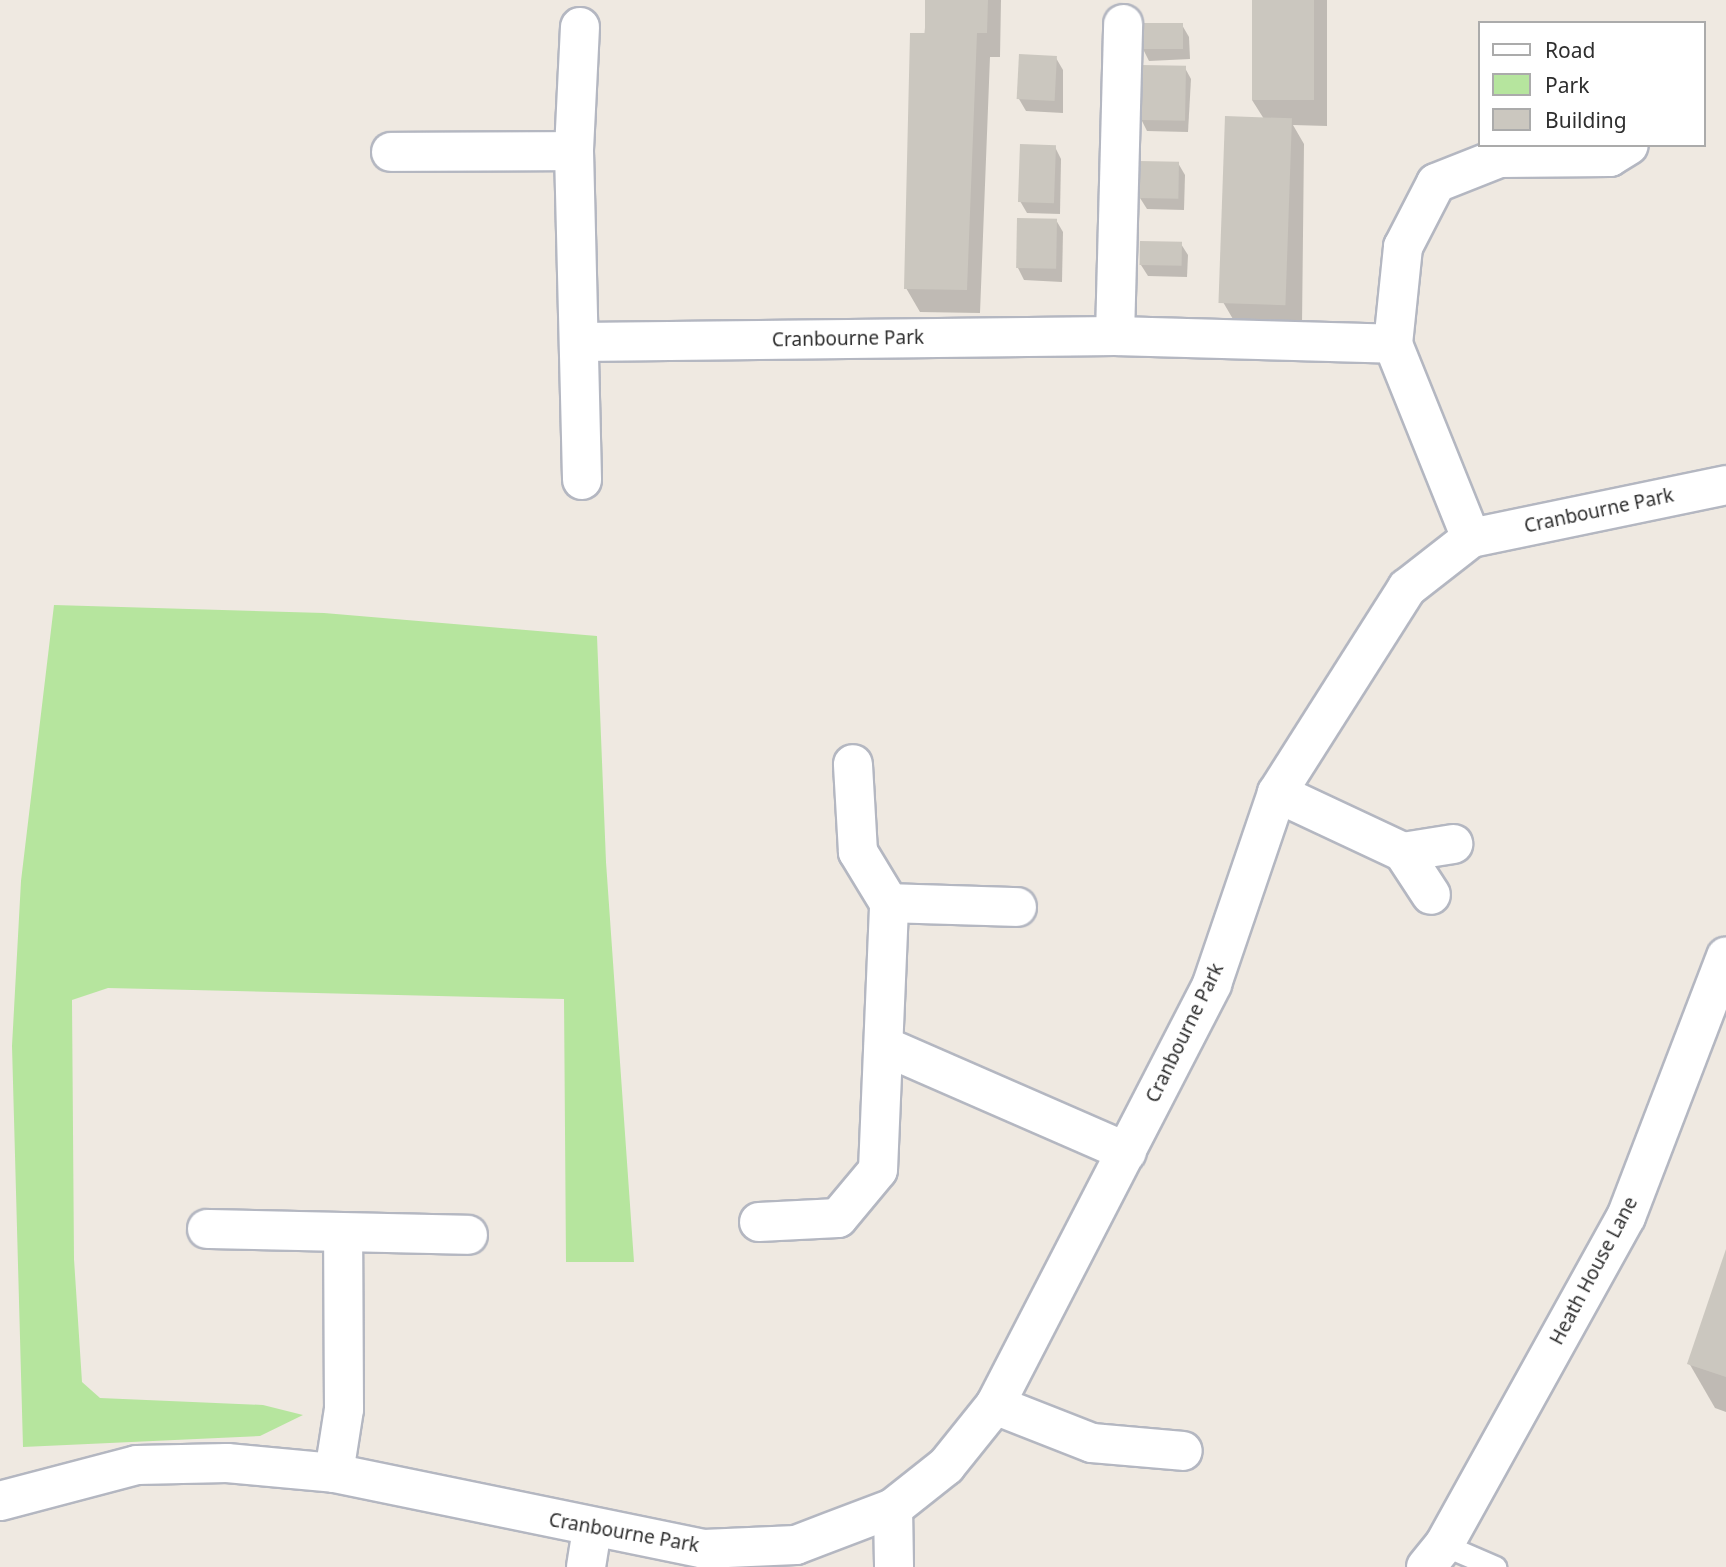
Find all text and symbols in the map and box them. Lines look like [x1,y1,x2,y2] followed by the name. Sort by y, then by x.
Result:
[1478,21,1705,147] legend
[1545,36,1595,64] text: Road
[1545,71,1589,99] text: Park
[1545,106,1627,134] text: Building
[772,326,924,352] street label: Cranbourne Park
[1522,484,1676,538] street label: Cranbourne Park
[1141,960,1229,1106] street label: Cranbourne Park
[1545,1193,1643,1349] street label: Heath House Lane
[547,1509,701,1557] street label: Cranbourne Park

